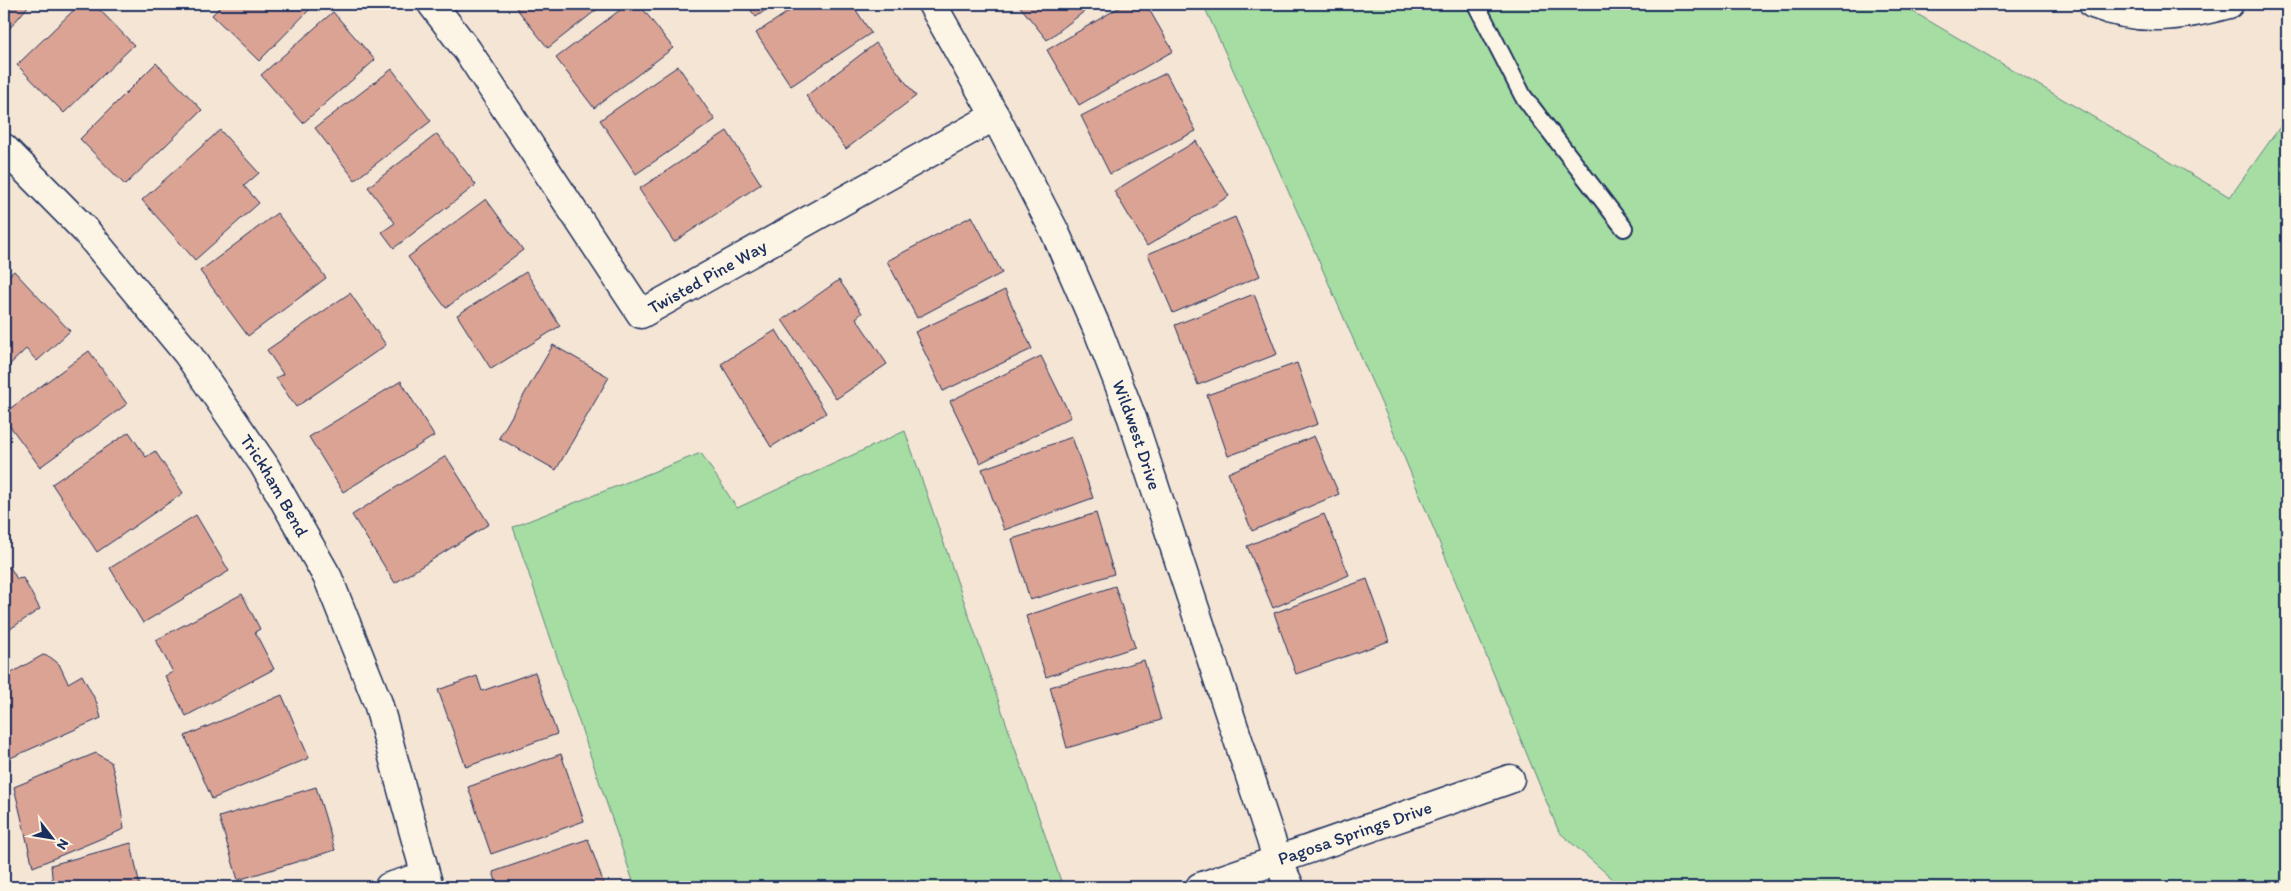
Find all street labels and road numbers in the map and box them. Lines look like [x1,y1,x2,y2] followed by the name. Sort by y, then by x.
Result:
[644,235,771,319] street label: Twisted Pine Way
[1107,377,1166,493] street label: Wildwest Drive
[235,430,313,541] street label: Trickham Bend
[1275,796,1435,870] street label: Pagosa Springs Drive

